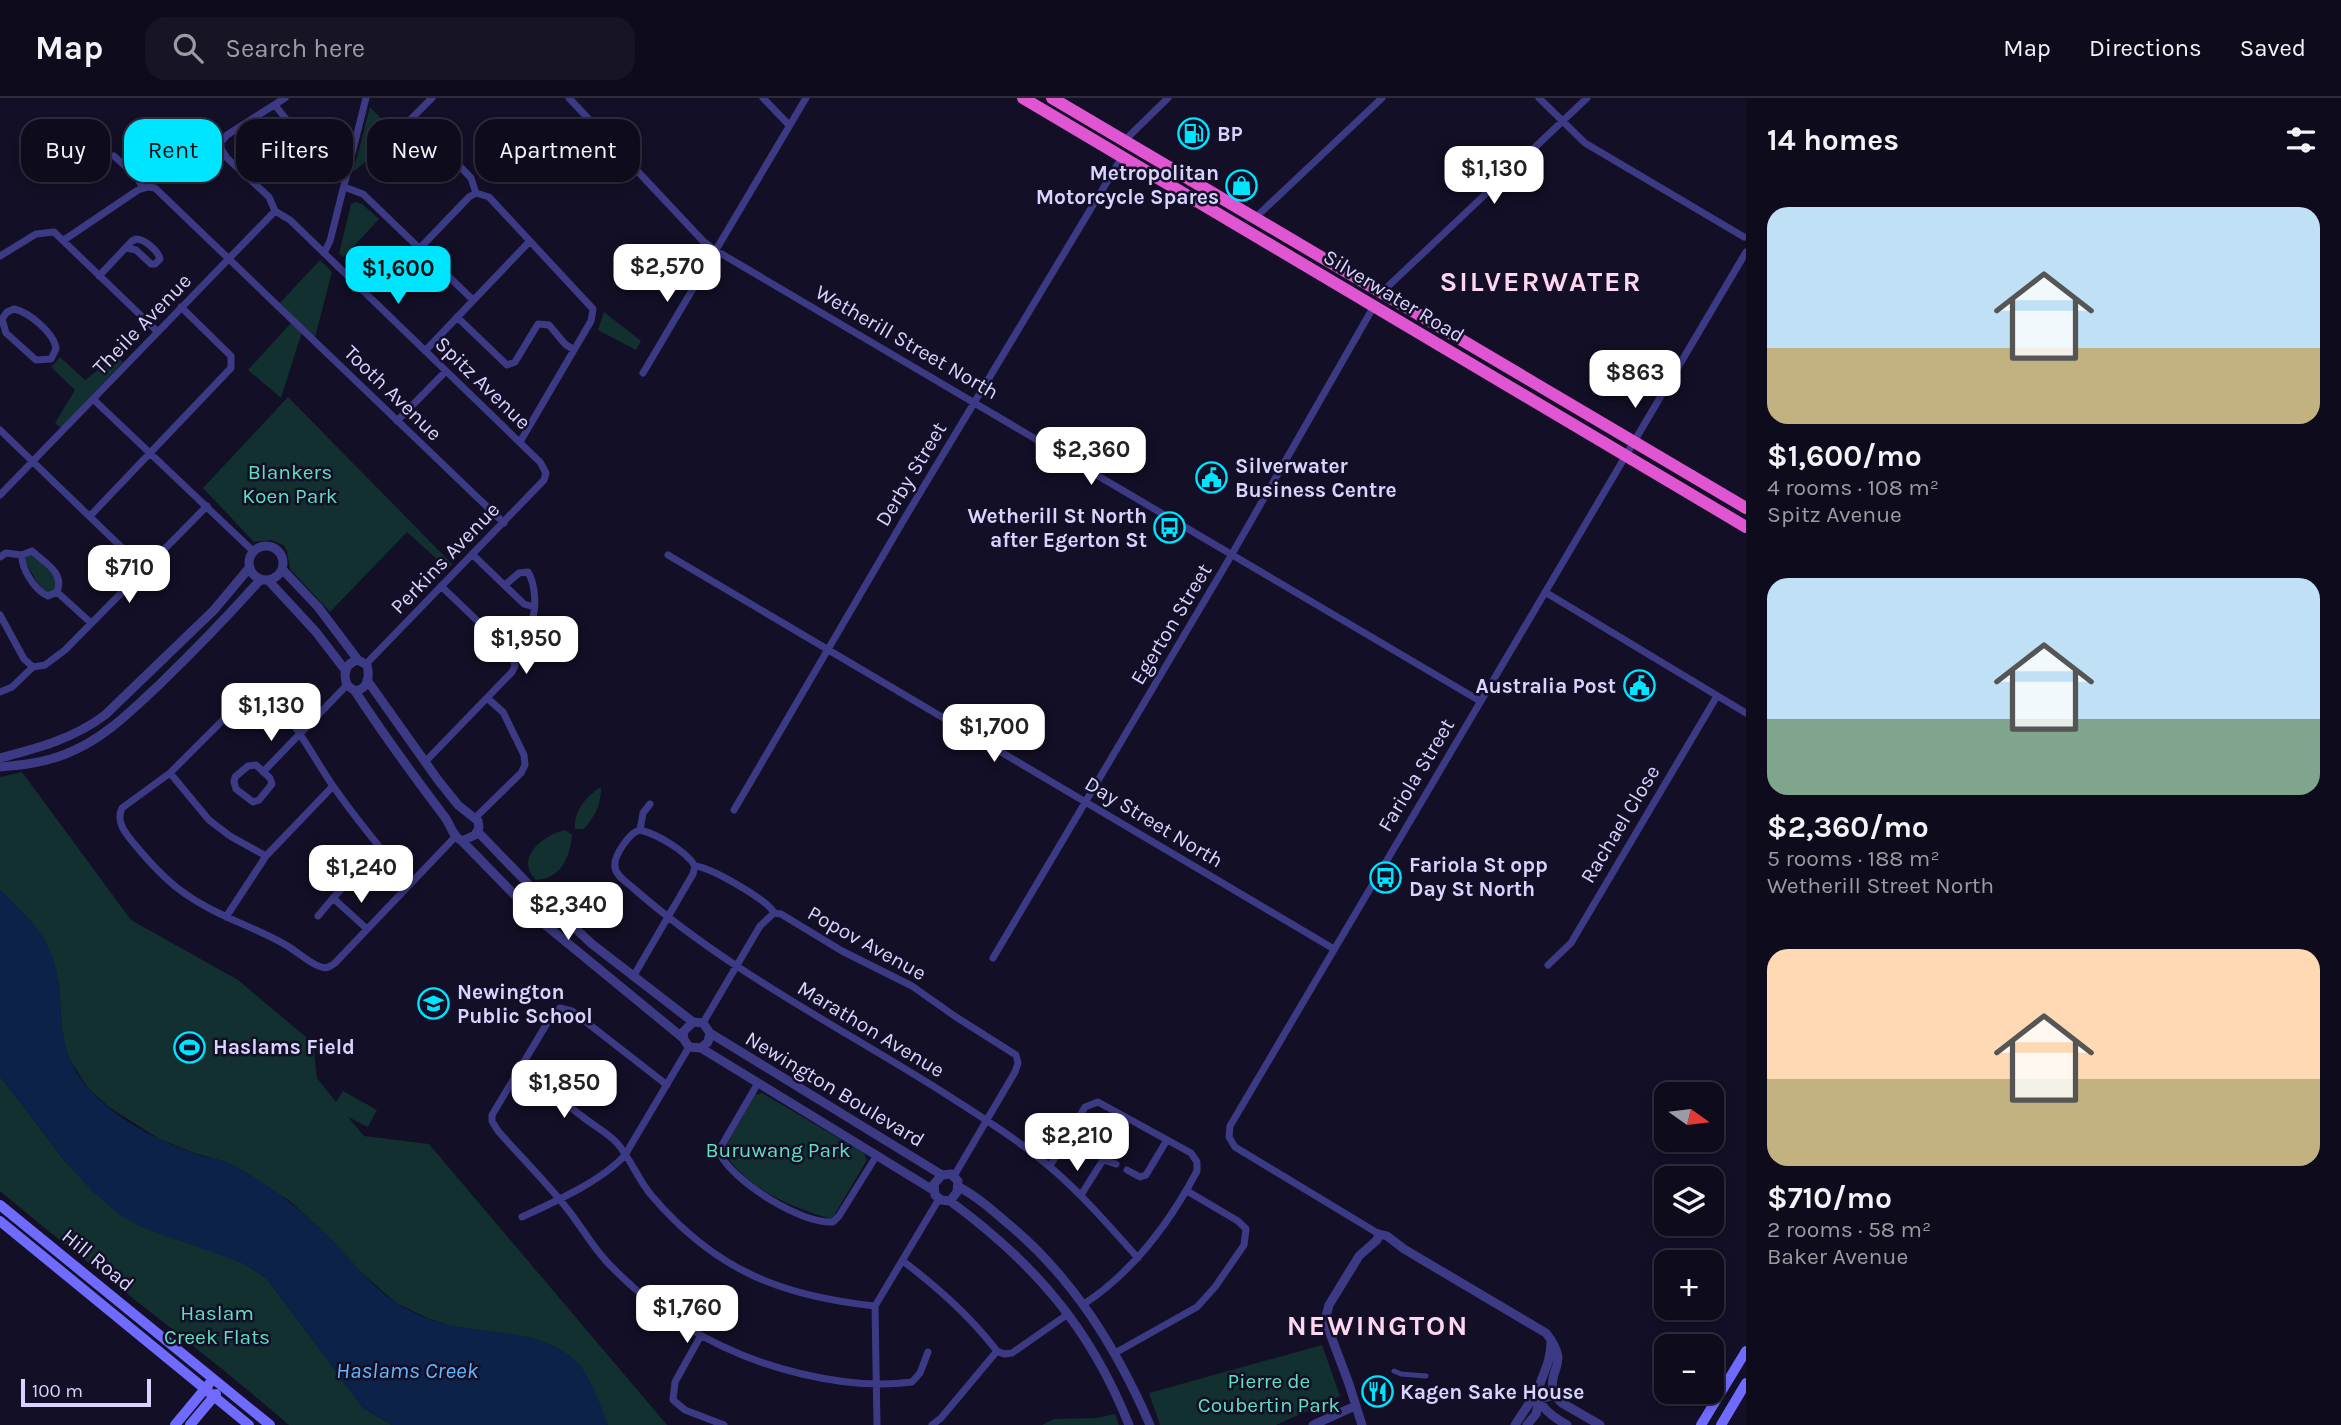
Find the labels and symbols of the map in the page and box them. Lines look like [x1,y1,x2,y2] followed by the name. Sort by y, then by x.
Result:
[1177,117,1211,151] fuel station icon: BP
[1217,122,1243,146] place label: BP
[1437,146,1551,206] pin: $1,130
[1036,161,1219,209] place label: Metropolitan Motorcycle Spares
[1225,168,1259,202] shop icon: Metropolitan Motorcycle Spares
[610,244,724,304] pin: $2,570
[1319,244,1469,348] street label: Silverwater Road
[341,246,455,306] pin: $1,600
[1439,265,1643,298] district label: SILVERWATER
[88,269,196,379] street label: Theile Avenue
[811,280,1003,404] street label: Wetherill Street North
[430,332,536,434] street label: Spitz Avenue
[339,340,447,446] street label: Tooth Avenue
[1594,350,1676,410] pin: $863
[871,418,951,530] street label: Derby Street
[1034,428,1148,487] pin: $2,360
[1235,454,1397,502] place label: Silverwater Business Centre
[242,460,338,508] park label: Blankers Koen Park
[1195,461,1229,495] public building icon: Silverwater Business Centre
[386,497,504,619] street label: Perkins Avenue
[968,504,1147,552] place label: Wetherill St North after Egerton St
[1153,511,1187,545] bus stop icon: Wetherill St North after Egerton St
[88,546,170,605] pin: $710
[1126,559,1217,689] street label: Egerton Street
[469,616,583,676] pin: $1,950
[1622,669,1656,703] public building icon: Australia Post
[1475,674,1616,698] place label: Australia Post
[214,684,328,743] pin: $1,130
[937,704,1051,764] pin: $1,700
[1373,714,1459,836] street label: Fariola Street
[1575,761,1665,887] street label: Rachael Close
[1081,771,1227,873] street label: Day Street North
[304,846,418,905] pin: $1,240
[1409,853,1548,901] place label: Fariola St opp Day St North
[1369,860,1403,894] bus stop icon: Fariola St opp Day St North
[511,882,625,942] pin: $2,340
[804,901,930,985] street label: Popov Avenue
[793,976,949,1082] street label: Marathon Avenue
[457,980,593,1028] place label: Newington Public School
[417,987,451,1021] school or university icon: Newington Public School
[741,1026,929,1152] street label: Newington Boulevard
[173,1030,207,1064] sports icon: Haslams Field
[213,1035,355,1059] place label: Haslams Field
[507,1060,621,1120] pin: $1,850
[1654,1082,1724,1152] north arrow
[1020,1114,1134,1173] pin: $2,210
[706,1138,851,1162] park label: Buruwang Park
[57,1224,139,1296] street label: Hill Road
[630,1286,744,1345] pin: $1,760
[164,1301,270,1349] park label: Haslam Creek Flats
[1287,1309,1469,1342] district label: NEWINGTON
[336,1357,479,1384] water label: Haslams Creek
[1198,1369,1340,1417] park label: Pierre de Coubertin Park
[1360,1375,1394,1409] restaurant icon: Kagen Sake House
[21,1376,150,1408] scale bar
[1400,1380,1584,1404] place label: Kagen Sake House

